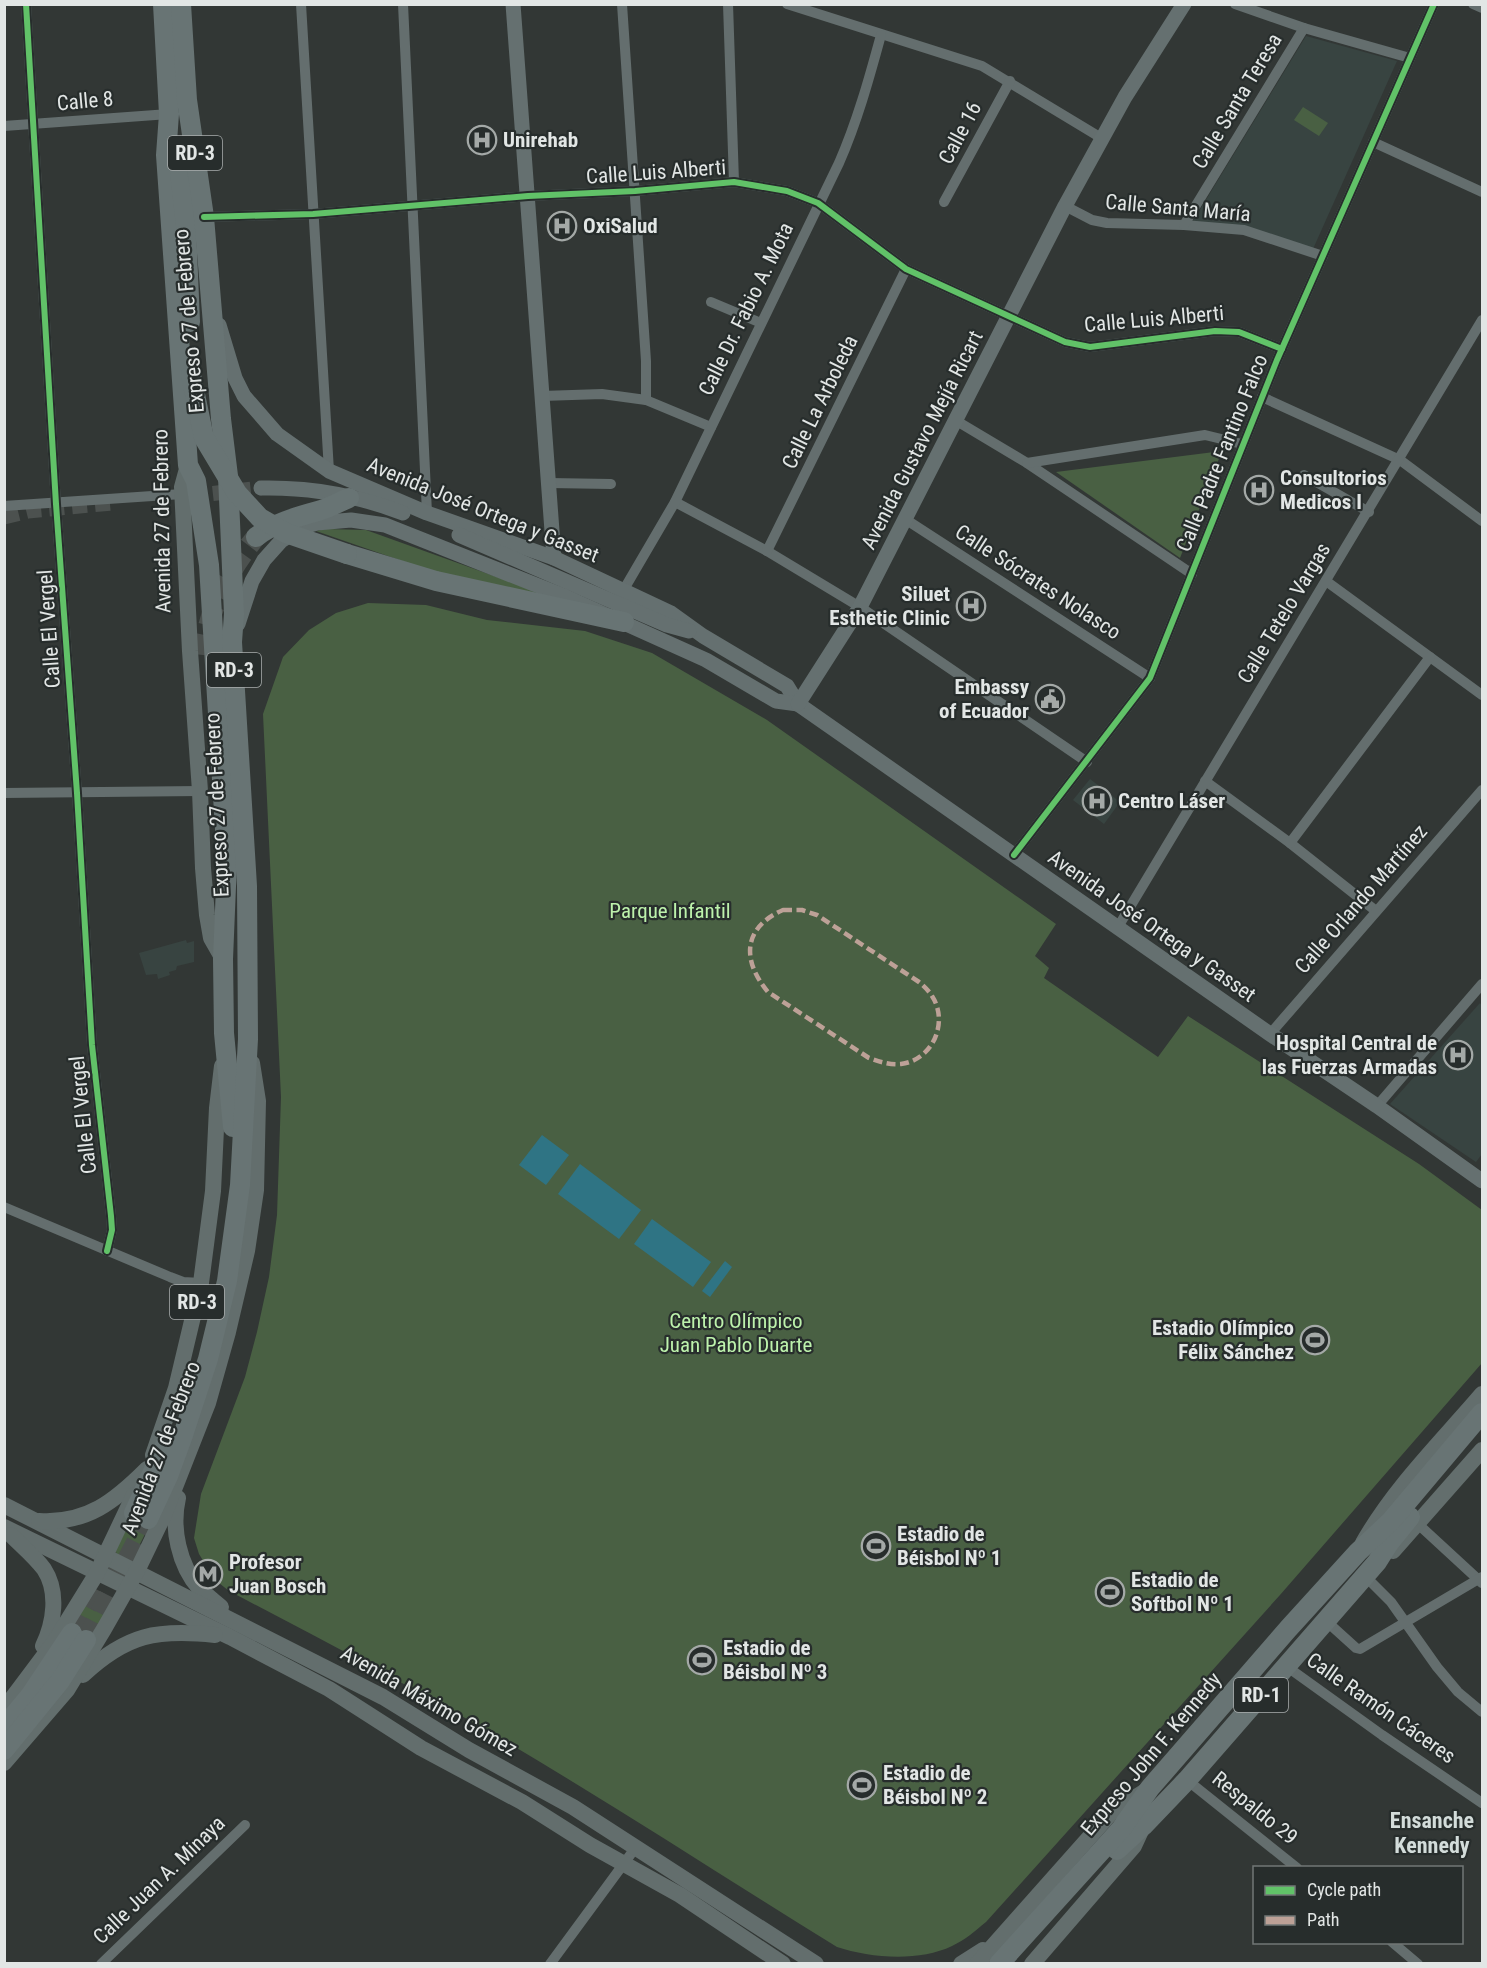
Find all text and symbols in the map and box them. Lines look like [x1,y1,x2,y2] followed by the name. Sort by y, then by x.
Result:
[1187,29,1287,173] street label: Calle Santa Teresa
[56,87,114,115] street label: Calle 8
[934,98,986,168] street label: Calle 16
[466,124,498,156] hospital icon: Unirehab
[503,128,578,152] place label: Unirehab
[168,136,222,170] road number: RD-3
[585,155,727,189] street label: Calle Luis Alberti
[1104,190,1252,226] street label: Calle Santa María
[546,210,578,242] hospital icon: OxiSalud
[583,214,658,238] place label: OxiSalud
[694,219,798,399] street label: Calle Dr. Fabio A. Mota
[169,228,209,414] street label: Expreso 27 de Febrero
[1083,301,1225,337] street label: Calle Luis Alberti
[856,327,988,553] street label: Avenida Gustavo Mejía Ricart
[777,331,863,473] street label: Calle La Arboleda
[1171,351,1273,555] street label: Calle Padre Fantino Falco
[148,429,176,613] street label: Avenida 27 de Febrero
[364,452,602,568] street label: Avenida José Ortega y Gasset
[1280,466,1387,514] place label: Consultorios Medicos I
[1243,474,1275,506] hospital icon: Consultorios Medicos I
[951,520,1125,644] street label: Calle Sócrates Nolasco
[1233,538,1335,688] street label: Calle Tetelo Vargas
[33,569,65,689] street label: Calle El Vergel
[829,582,950,630] place label: Siluet Esthetic Clinic
[955,590,987,622] hospital icon: Siluet Esthetic Clinic
[207,653,261,687] road number: RD-3
[939,675,1030,723] place label: Embassy of Ecuador
[1034,683,1066,715] public building icon: Embassy of Ecuador
[200,712,234,898] street label: Expreso 27 de Febrero
[1081,785,1113,817] hospital icon: Centro Láser
[1118,789,1225,813] place label: Centro Láser
[1290,820,1432,978] street label: Calle Orlando Martínez
[1044,845,1260,1007] street label: Avenida José Ortega y Gasset
[609,899,731,923] park label: Parque Infantil
[1262,1031,1437,1079] place label: Hospital Central de las Fuerzas Armadas
[1442,1039,1474,1071] hospital icon: Hospital Central de las Fuerzas Armadas
[65,1055,101,1175] street label: Calle El Vergel
[170,1285,224,1319] road number: RD-3
[660,1309,812,1357] park label: Centro Olímpico Juan Pablo Duarte
[1152,1316,1294,1364] place label: Estadio Olímpico Félix Sánchez
[1299,1324,1331,1356] sports icon: Estadio Olímpico Félix Sánchez
[117,1358,205,1538] street label: Avenida 27 de Febrero
[897,1522,1001,1570] place label: Estadio de Béisbol Nº 1
[860,1530,892,1562] sports icon: Estadio de Béisbol Nº 1
[229,1550,326,1598] place label: Profesor Juan Bosch
[192,1558,224,1590] metro station icon: Profesor Juan Bosch
[1131,1568,1234,1616] place label: Estadio de Softbol Nº 1
[1094,1576,1126,1608] sports icon: Estadio de Softbol Nº 1
[723,1636,827,1684] place label: Estadio de Béisbol Nº 3
[337,1641,521,1761] street label: Avenida Máximo Gómez
[686,1644,718,1676] sports icon: Estadio de Béisbol Nº 3
[1302,1648,1460,1768] street label: Calle Ramón Cáceres
[1076,1667,1226,1840] street label: Expreso John F. Kennedy
[1234,1678,1288,1712] road number: RD-1
[883,1761,987,1809] place label: Estadio de Béisbol Nº 2
[1208,1766,1302,1850] street label: Respaldo 29
[846,1769,878,1801] sports icon: Estadio de Béisbol Nº 2
[1390,1808,1474,1858] district label: Ensanche Kennedy
[88,1811,230,1949] street label: Calle Juan A. Minaya
[1253,1866,1463,1944] legend
[1307,1879,1381,1900] text: Cycle path
[1307,1909,1340,1930] text: Path

